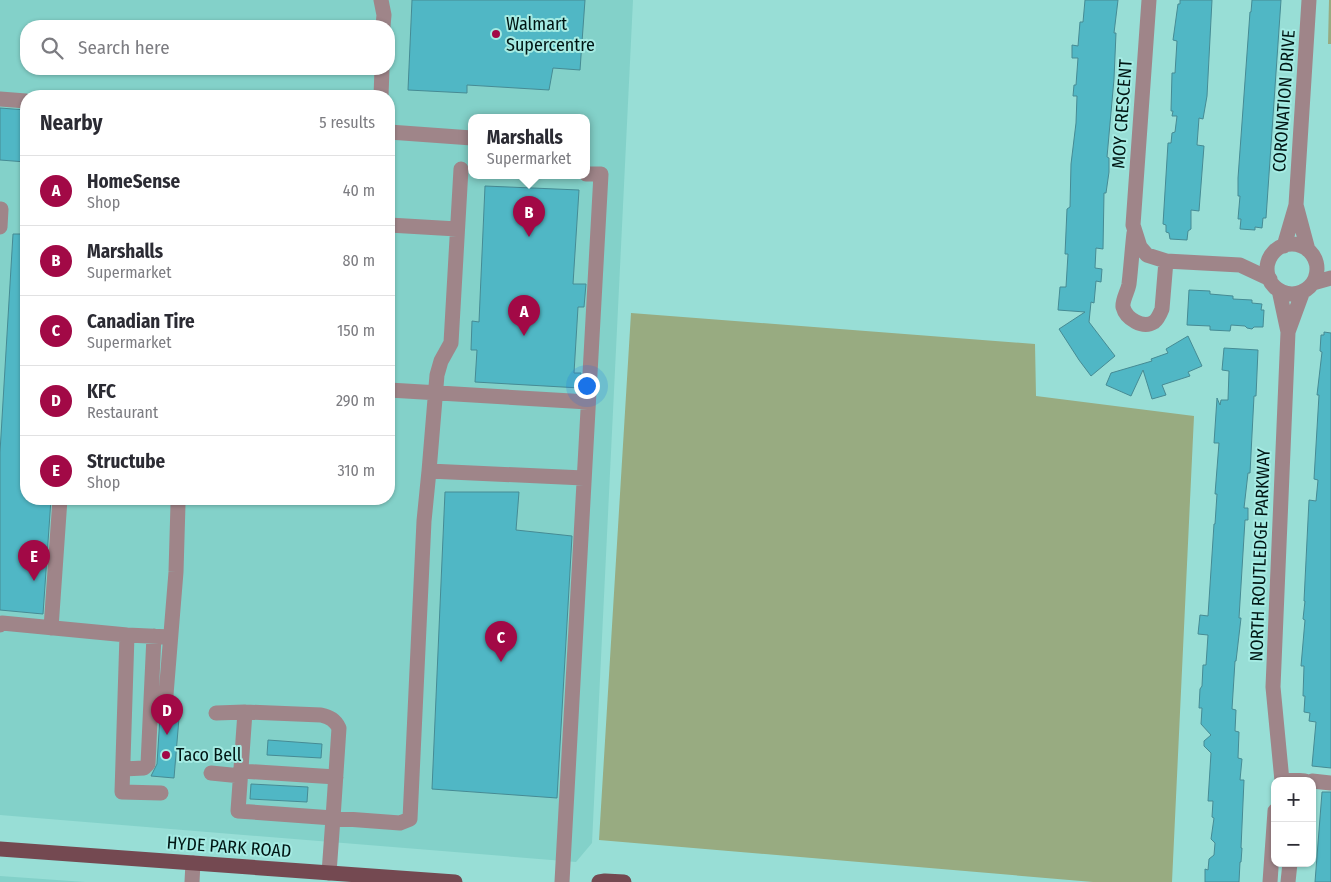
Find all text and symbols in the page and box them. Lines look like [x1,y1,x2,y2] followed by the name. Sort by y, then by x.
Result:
[506,13,595,56] place label: Walmart Supercentre
[20,20,395,75] search box
[490,28,502,40] marker: Walmart Supercentre
[1268,29,1300,173] street label: CORONATION DRIVE
[38,34,66,62] icon: search
[78,36,170,59] text: Search here
[1107,58,1137,169] street label: MOY CRESCENT
[40,110,102,136] text: Nearby
[319,113,375,132] text: 5 results
[468,114,590,179] popup
[487,126,563,149] text: Marshalls
[487,149,571,168] text: Supermarket
[87,170,180,193] text: HomeSense
[52,181,60,200] text: A
[343,181,375,200] text: 40 m
[87,193,120,212] text: Shop
[513,196,545,237] pin: B
[87,240,163,263] text: Marshalls
[52,251,60,270] text: B
[343,251,375,270] text: 80 m
[87,263,171,282] text: Supermarket
[508,295,540,336] pin: A
[87,310,195,333] text: Canadian Tire
[52,321,60,340] text: C
[337,321,375,340] text: 150 m
[87,333,171,352] text: Supermarket
[574,373,600,399] your location
[87,380,116,403] text: KFC
[51,391,61,410] text: D
[336,391,375,410] text: 290 m
[87,403,158,422] text: Restaurant
[1245,448,1275,662] street label: NORTH ROUTLEDGE PARKWAY
[87,450,165,473] text: Structube
[52,461,60,480] text: E
[338,461,375,480] text: 310 m
[87,473,120,492] text: Shop
[18,540,50,581] pin: E
[485,621,517,662] pin: C
[151,694,183,735] pin: D
[176,744,242,766] place label: Taco Bell
[160,749,172,761] marker: Taco Bell
[1271,777,1316,867] map controls
[1271,777,1316,822] button: +
[1271,822,1316,867] button: −
[166,832,292,862] street label: HYDE PARK ROAD

